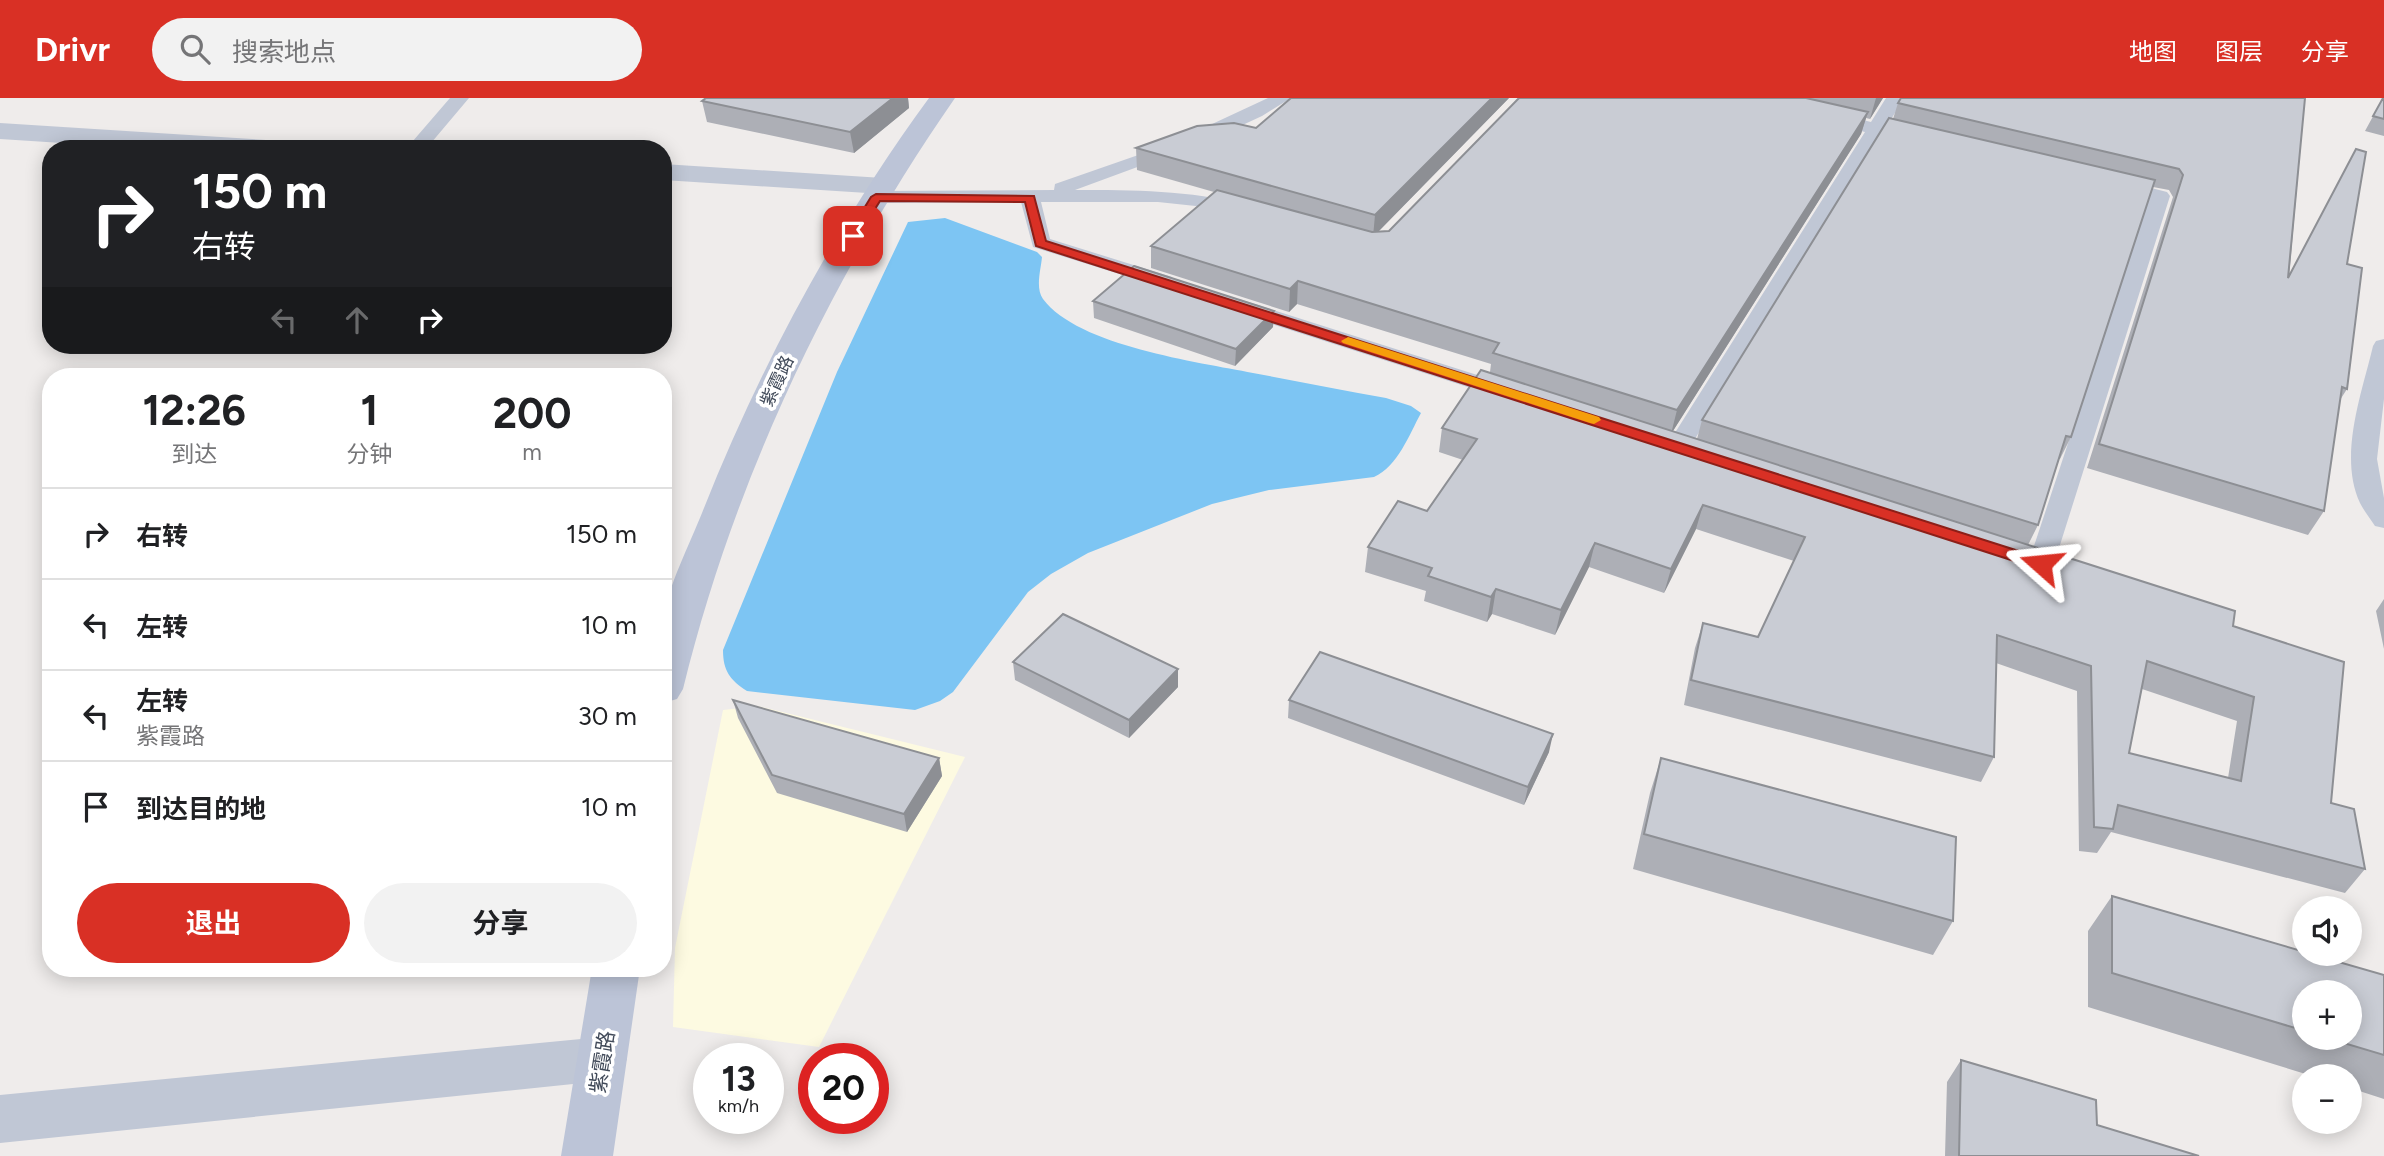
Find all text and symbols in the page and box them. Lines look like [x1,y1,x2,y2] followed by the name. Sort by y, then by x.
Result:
[152,18,642,81] search box
[35,30,110,69] text: Drivr
[176,30,214,68] icon: search
[232,36,336,68] text: 搜索地点
[2129,37,2177,66] text: 地图
[2215,37,2263,66] text: 图层
[2301,37,2349,66] text: 分享
[192,161,327,220] text: 150 m
[77,168,168,259] icon: right
[823,206,883,266] pin
[834,217,872,255] icon: arrive
[192,228,256,266] text: 右转
[265,301,303,339] icon: left
[338,301,376,339] icon: ahead
[411,301,449,339] icon: right
[756,352,798,410] street label: 紫霞路
[142,385,246,436] text: 12:26
[360,385,378,436] text: 1
[493,388,572,439] text: 200
[522,438,542,466] text: m
[171,440,217,468] text: 到达
[346,440,392,468] text: 分钟
[77,515,115,553] icon: right
[566,518,637,550] text: 150 m
[136,520,188,552] text: 右转
[2004,527,2078,601] position arrow
[77,606,115,644] icon: left
[581,609,637,641] text: 10 m
[136,611,188,643] text: 左转
[136,685,188,717] text: 左转
[77,697,115,735] icon: left
[578,700,637,732] text: 30 m
[136,722,205,750] text: 紫霞路
[77,788,115,826] icon: arrive
[581,791,637,823] text: 10 m
[136,793,266,825] text: 到达目的地
[77,883,350,963] button: 退出
[364,883,637,963] button: 分享
[2292,896,2362,1134] map controls
[2292,896,2362,966] button: sound
[2292,980,2362,1050] button: +
[585,1029,619,1095] street label: 紫霞路
[798,1043,889,1134] speed limit sign: 20
[721,1058,756,1100] text: 13
[2292,1064,2362,1134] button: −
[718,1095,759,1117] text: km/h

